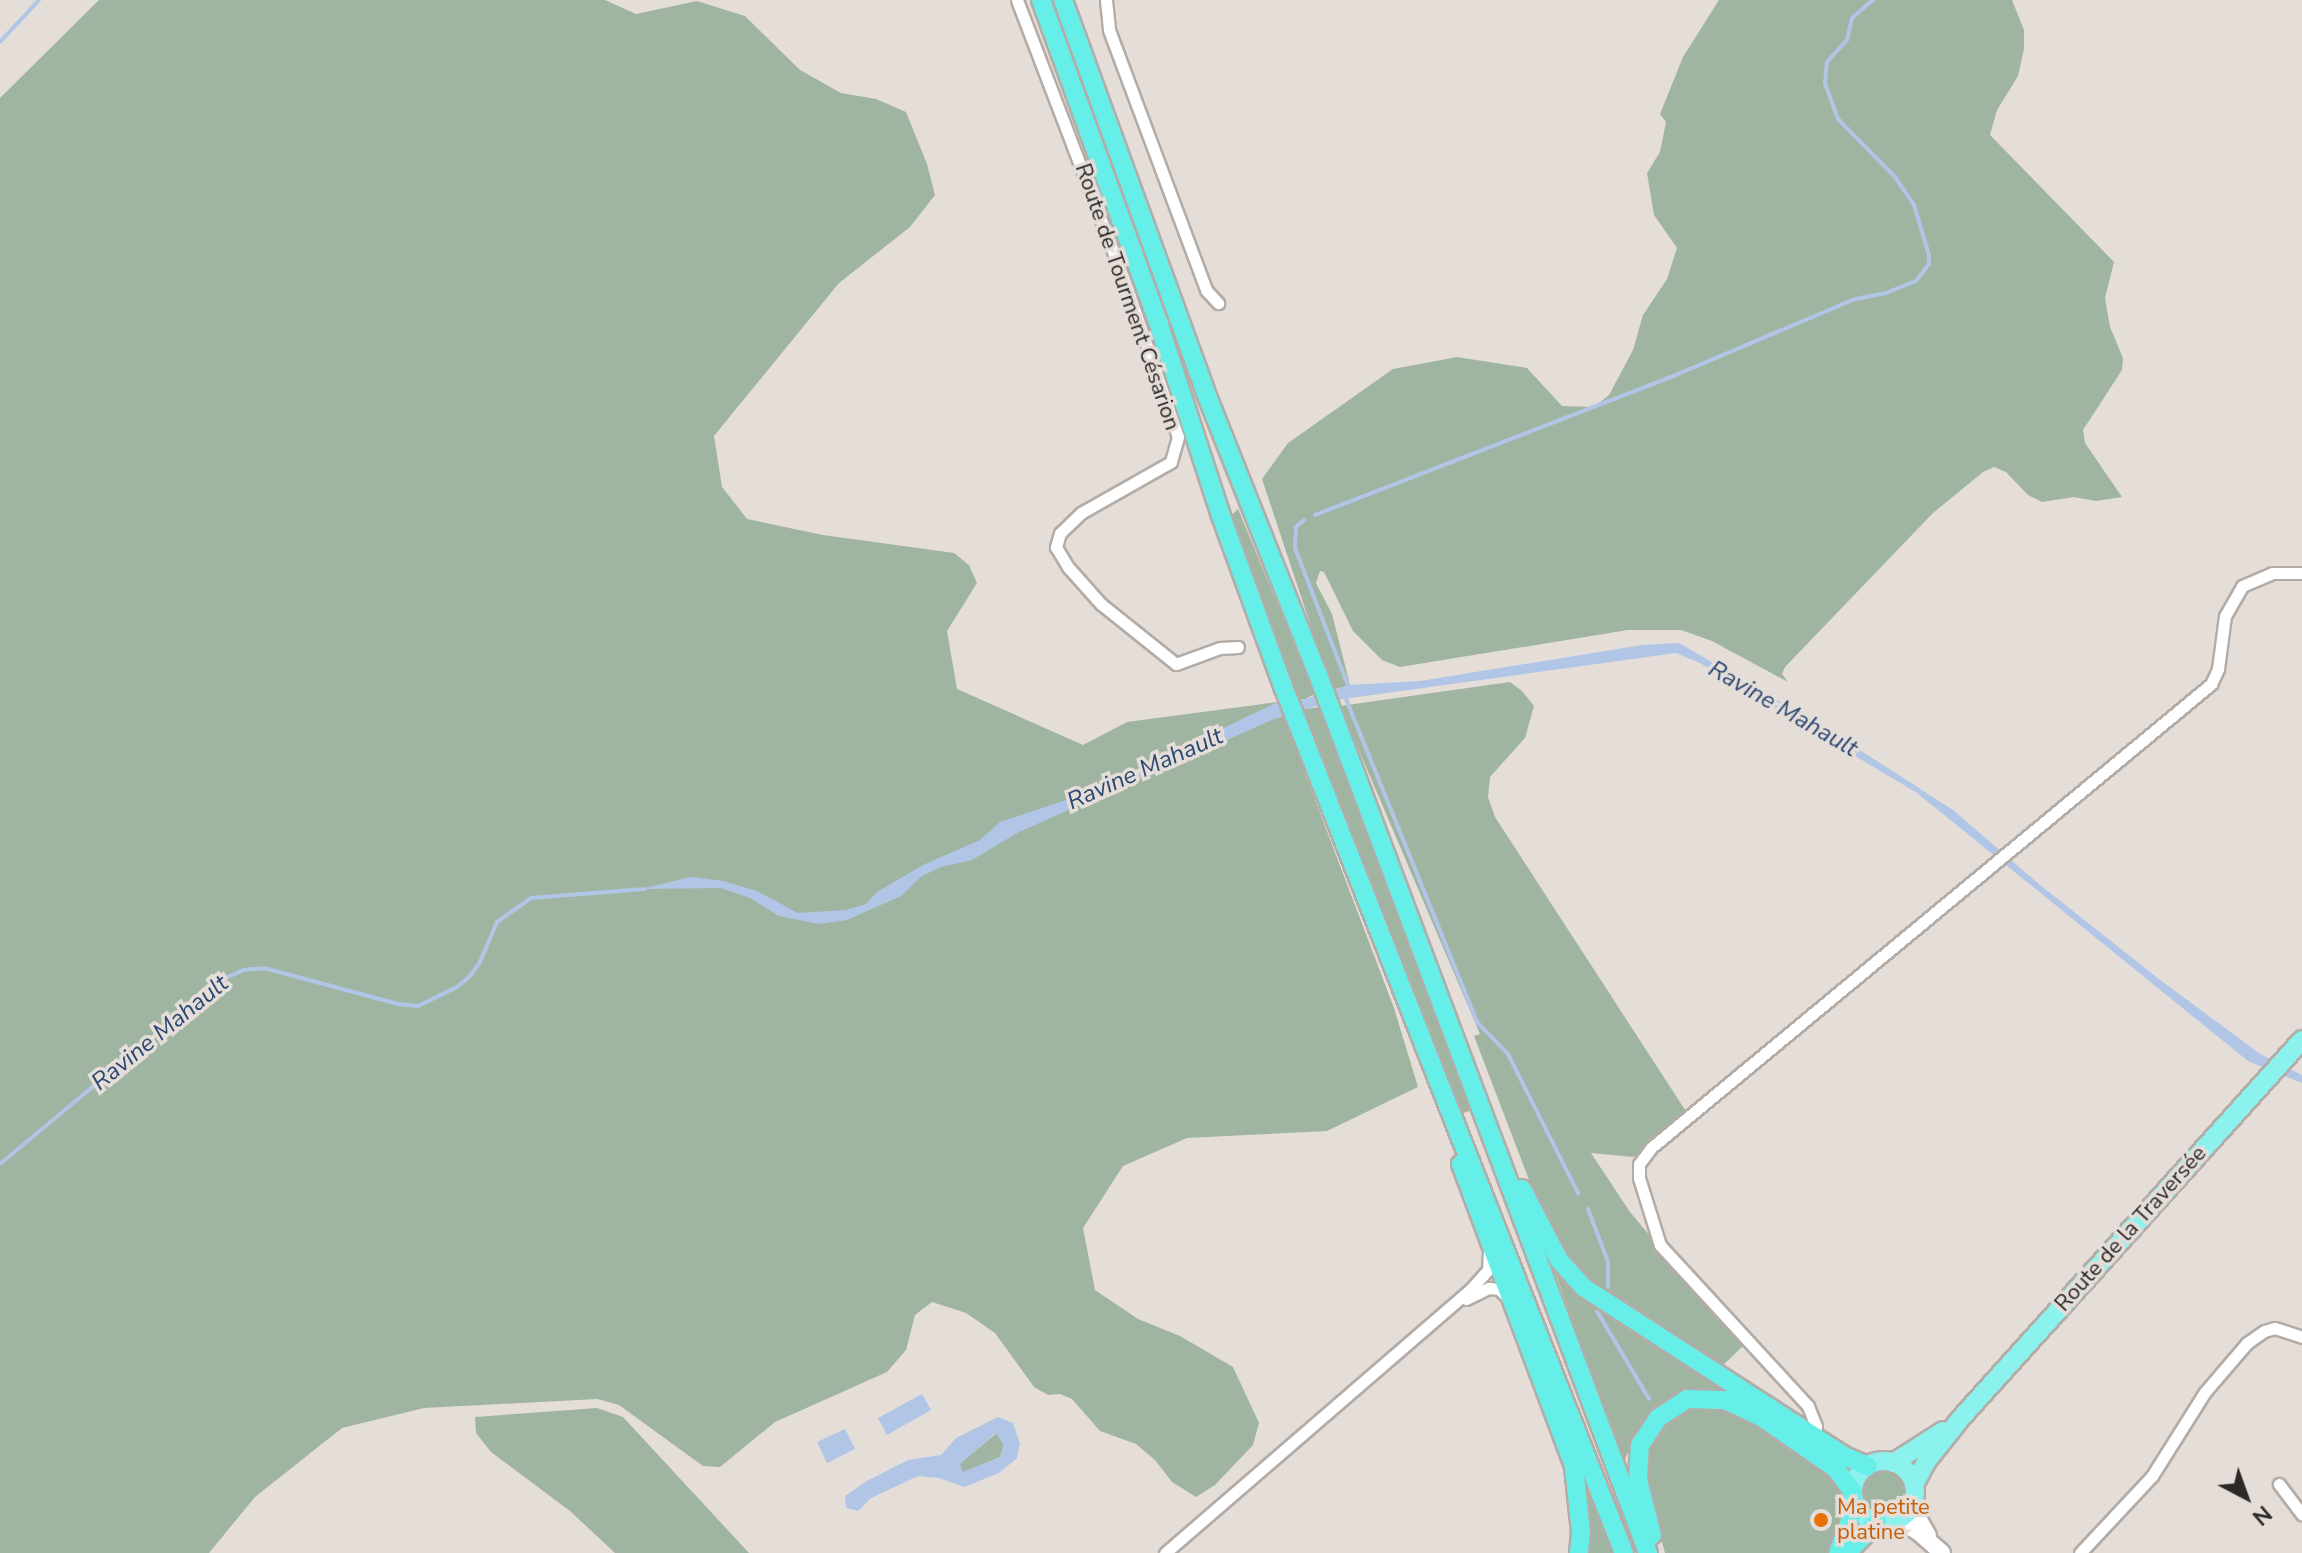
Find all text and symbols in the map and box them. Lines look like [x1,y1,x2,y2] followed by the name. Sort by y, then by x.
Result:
[1069,160,1185,434] street label: Route de Tourment Césarion
[1703,655,1863,763] water label: Ravine Mahault
[1063,722,1227,816] water label: Ravine Mahault
[86,969,234,1097] water label: Ravine Mahault
[2050,1141,2212,1317] street label: Route de la Traversée
[2206,1457,2286,1537] north arrow
[1837,1494,1930,1546] place label: Ma petite platine
[2246,1498,2278,1532] text: N
[1812,1511,1830,1529] marker: Ma petite platine

